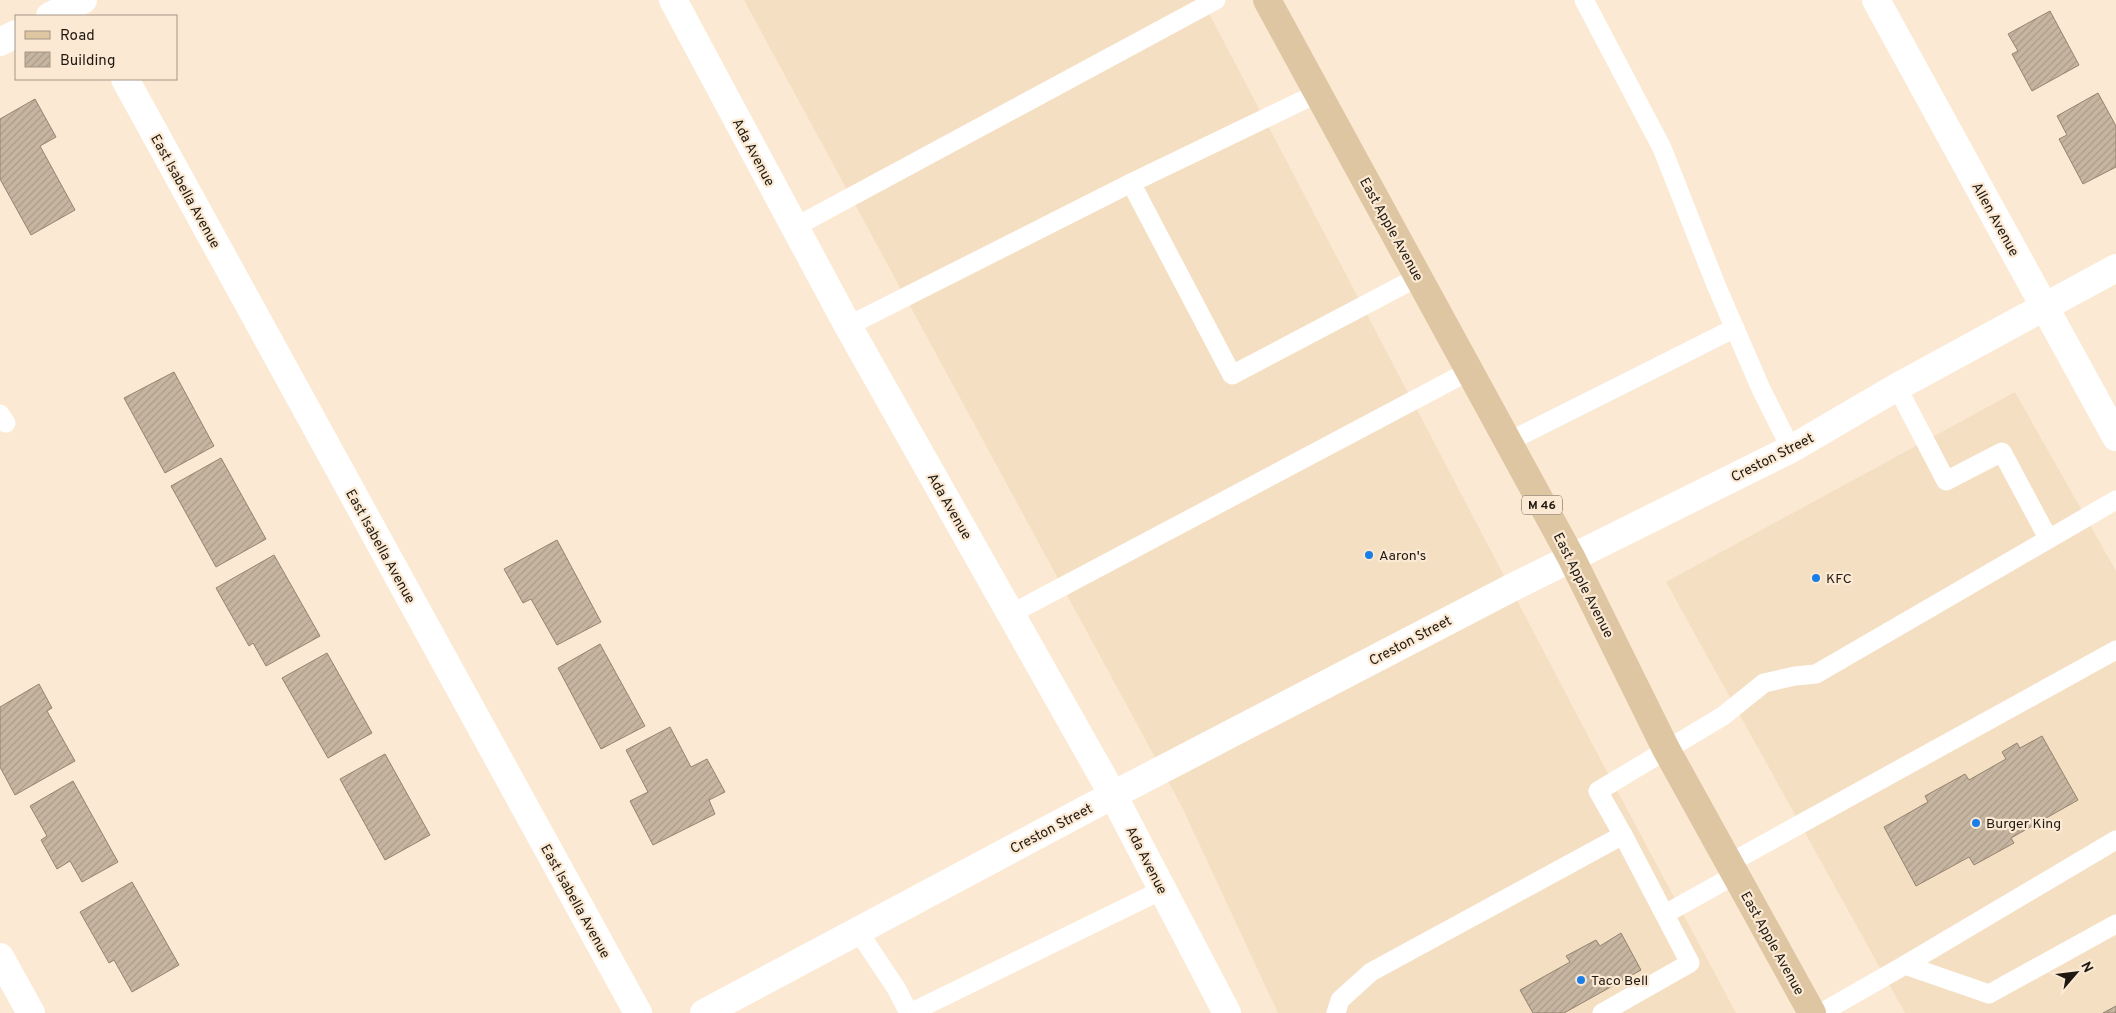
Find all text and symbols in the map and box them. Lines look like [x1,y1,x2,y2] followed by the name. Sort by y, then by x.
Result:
[15,15,178,80] legend
[60,27,95,46] text: Road
[60,52,115,71] text: Building
[728,116,778,189] street label: Ada Avenue
[146,132,223,252] street label: East Isabella Avenue
[1355,175,1426,285] street label: East Apple Avenue
[1967,180,2022,260] street label: Allen Avenue
[1728,430,1817,486] street label: Creston Street
[923,470,975,543] street label: Ada Avenue
[341,487,418,607] street label: East Isabella Avenue
[1522,496,1562,514] road number: M 46
[1549,530,1617,641] street label: East Apple Avenue
[1379,548,1426,565] place label: Aaron's
[1363,549,1375,561] marker: Aaron's
[1826,571,1852,588] place label: KFC
[1810,572,1822,584] marker: KFC
[1367,613,1455,670] street label: Creston Street
[1008,801,1096,858] street label: Creston Street
[1986,816,2061,833] place label: Burger King
[1970,817,1982,829] marker: Burger King
[1121,824,1170,898] street label: Ada Avenue
[536,842,613,962] street label: East Isabella Avenue
[1736,889,1807,999] street label: East Apple Avenue
[2051,948,2101,998] north arrow
[2076,959,2096,976] text: N
[1591,973,1648,990] place label: Taco Bell
[1575,974,1587,986] marker: Taco Bell

